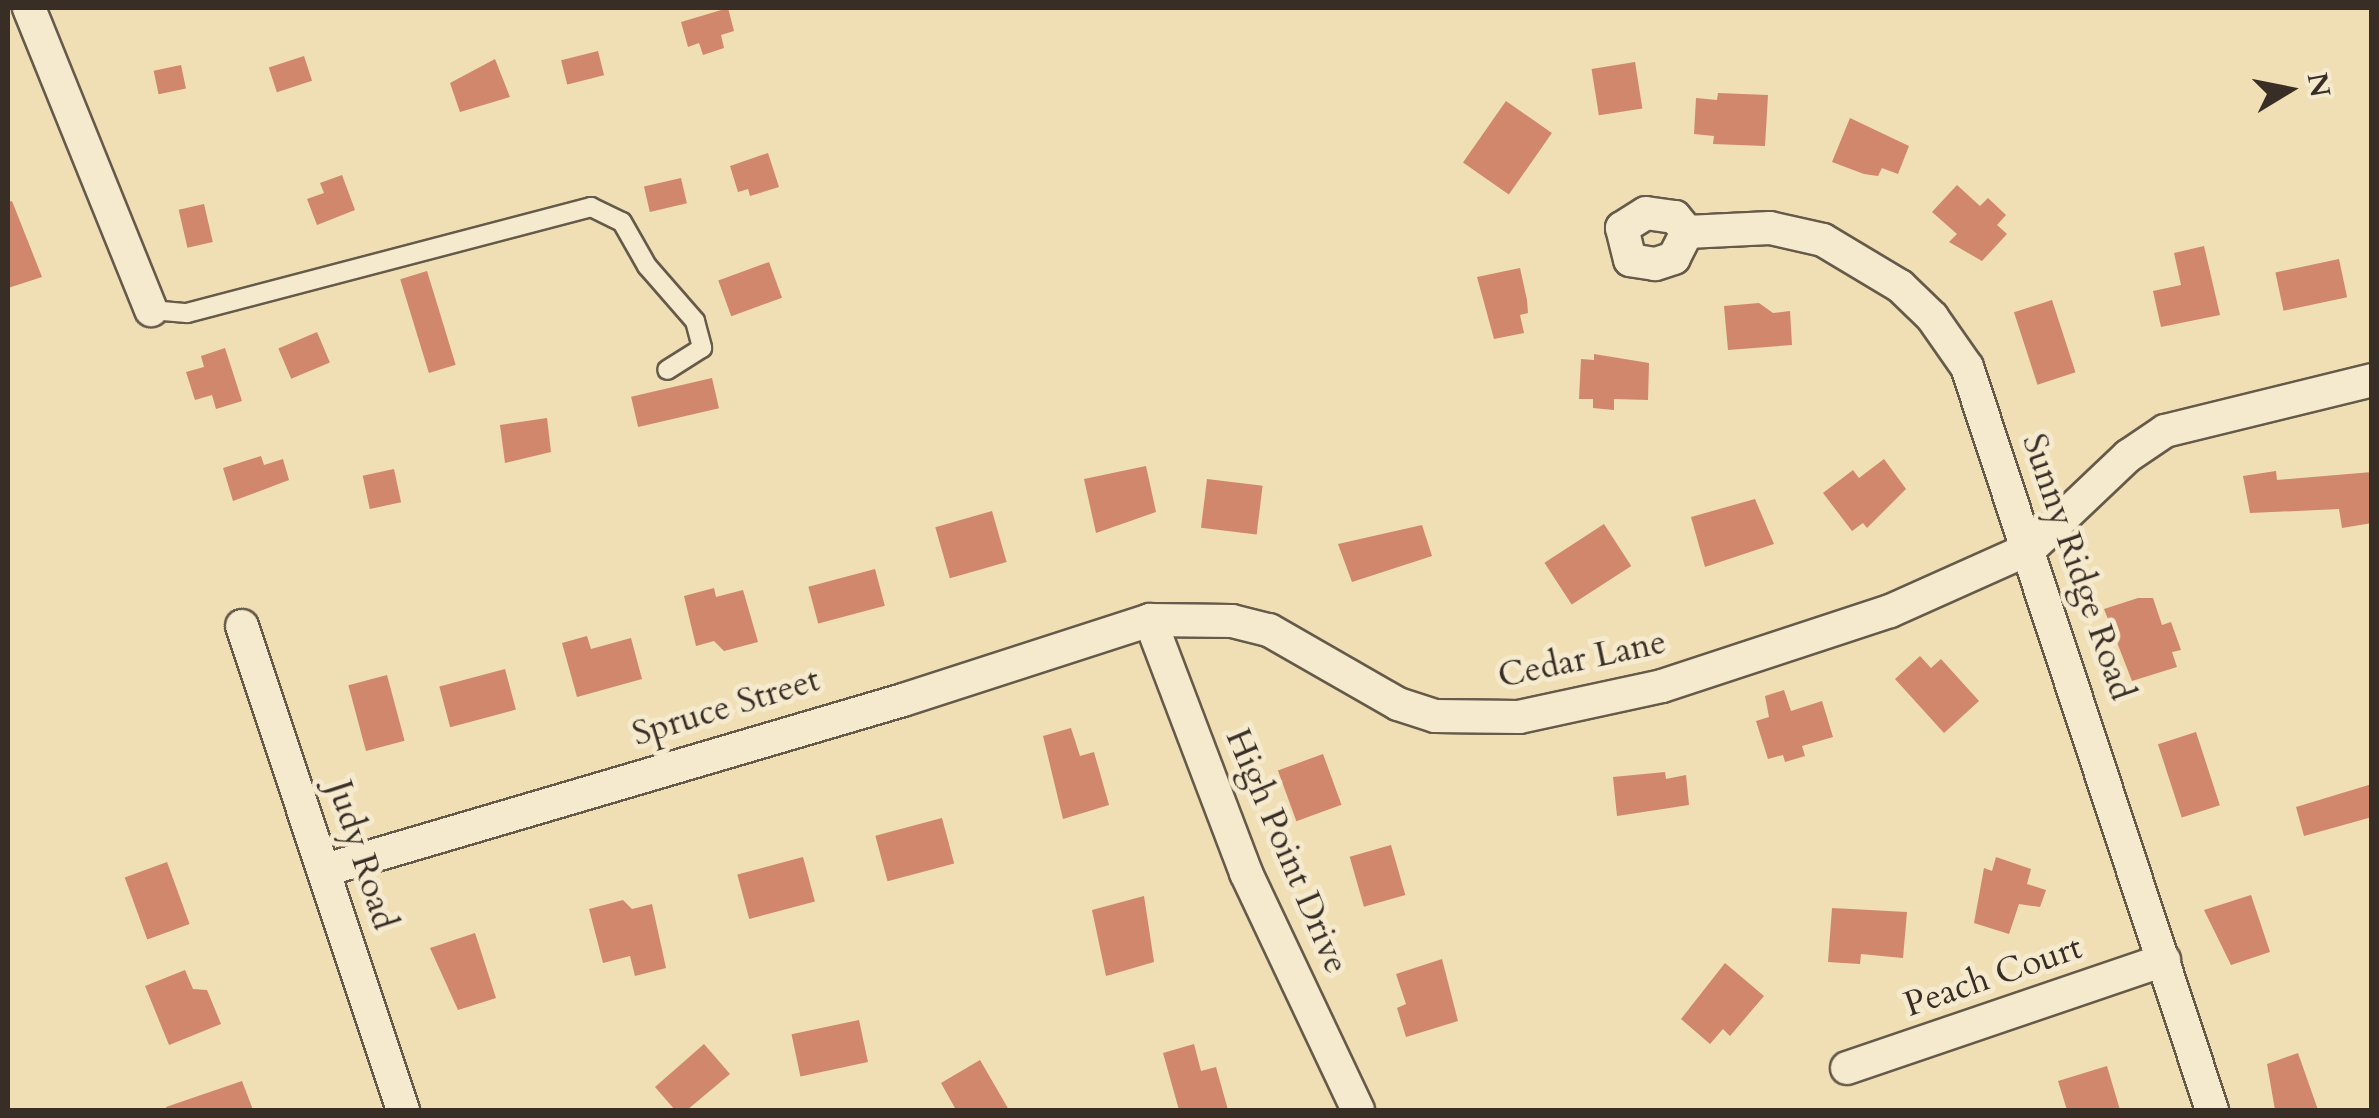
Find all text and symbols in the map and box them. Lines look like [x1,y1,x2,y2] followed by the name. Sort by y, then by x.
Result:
[2239,40,2339,140] north arrow
[2298,70,2339,100] text: N
[2013,428,2143,706] street label: Sunny Ridge Road
[1494,621,1670,697] street label: Cedar Lane
[627,659,825,755] street label: Spruce Street
[1217,722,1357,980] street label: High Point Drive
[318,775,406,935] street label: Judy Road
[1899,926,2087,1026] street label: Peach Court

